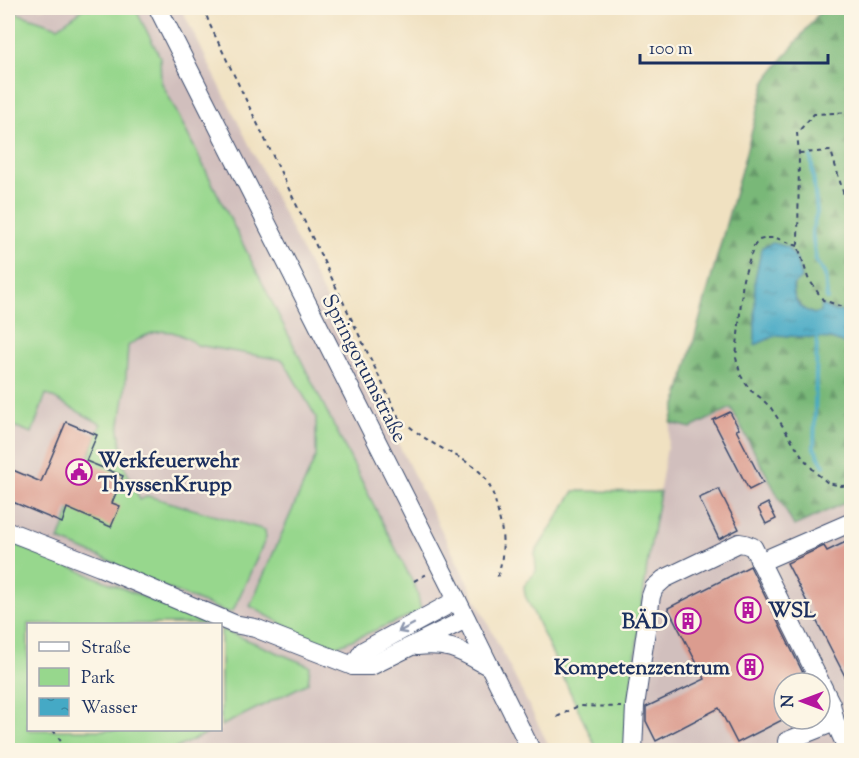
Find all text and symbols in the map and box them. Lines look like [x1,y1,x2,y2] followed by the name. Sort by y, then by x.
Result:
[640,27,828,65] scale bar
[649,37,693,63] text: 100 m
[313,289,414,448] street label: Springorumstraße
[98,447,240,501] place label: Werkfeuerwehr ThyssenKrupp
[64,457,94,487] public building icon: Werkfeuerwehr ThyssenKrupp
[733,595,763,625] building icon: WSL
[768,597,816,627] place label: WSL
[673,606,703,636] building icon: BÄD
[622,608,668,638] place label: BÄD
[27,623,222,731] legend
[397,623,415,634] one-way arrow
[81,636,131,662] text: Straße
[735,652,765,682] building icon: Kompetenzzentrum
[554,654,731,684] place label: Kompetenzzentrum
[81,666,116,692] text: Park
[772,671,832,731] north arrow
[778,694,801,707] text: N
[81,696,138,722] text: Wasser

